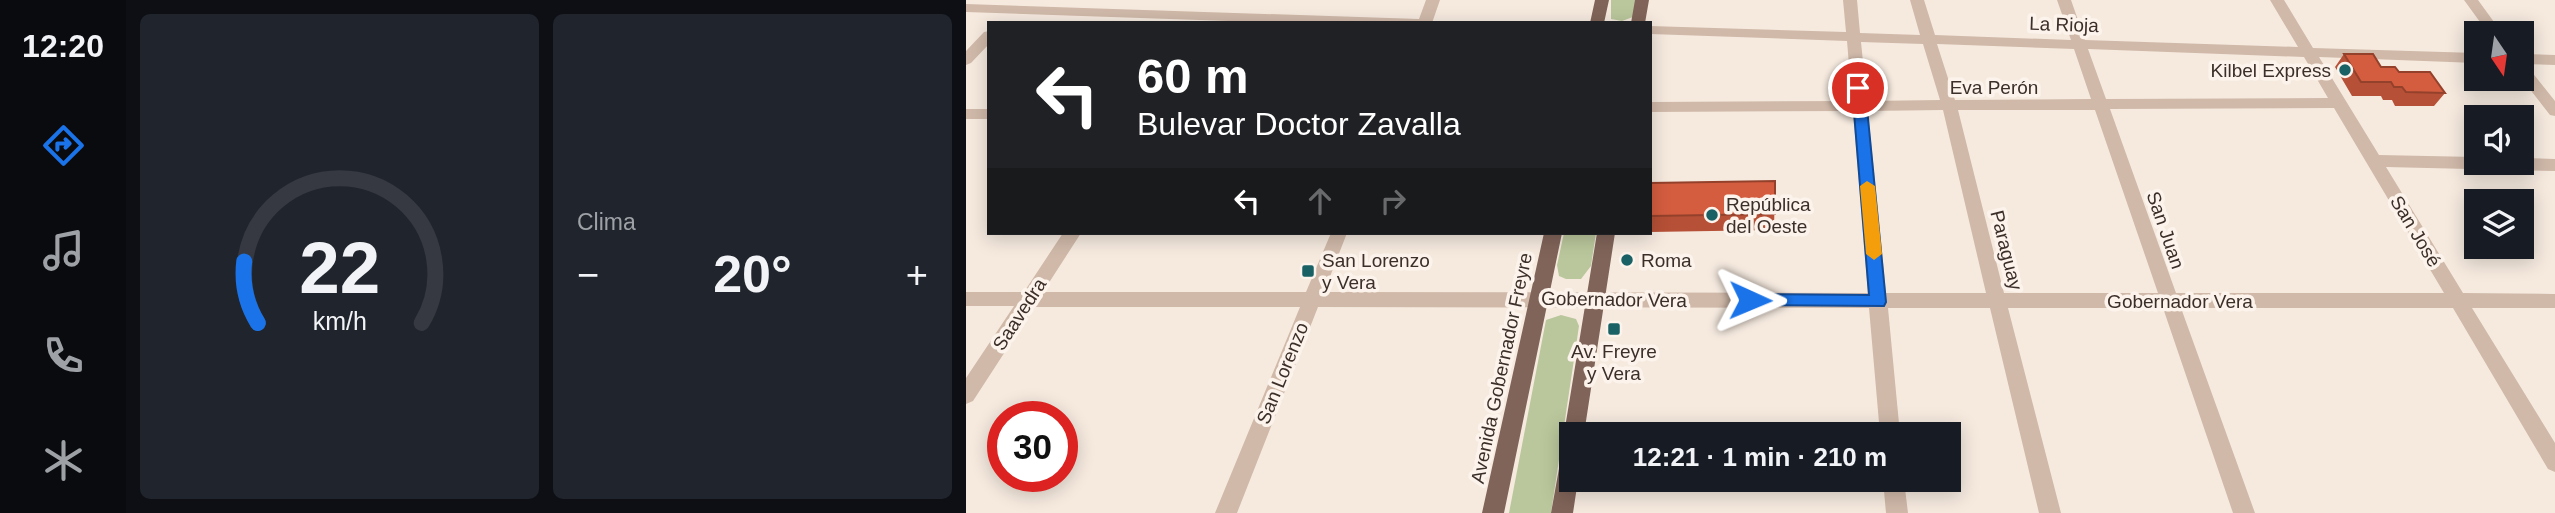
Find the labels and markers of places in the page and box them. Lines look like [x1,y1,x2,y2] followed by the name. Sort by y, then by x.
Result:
[1828,58,1888,118] pin
[2211,60,2331,81] place label: Kilbel Express
[2337,62,2353,78] marker: Kilbel Express
[1726,194,1811,237] place label: República del Oeste
[1704,207,1720,223] marker: República del Oeste
[1322,250,1430,293] place label: San Lorenzo y Vera
[1641,250,1692,271] place label: Roma
[1619,252,1635,268] marker: Roma
[1300,263,1316,279] marker: San Lorenzo y Vera
[1606,321,1622,337] marker: Av. Freyre y Vera
[1571,341,1657,384] place label: Av. Freyre y Vera

